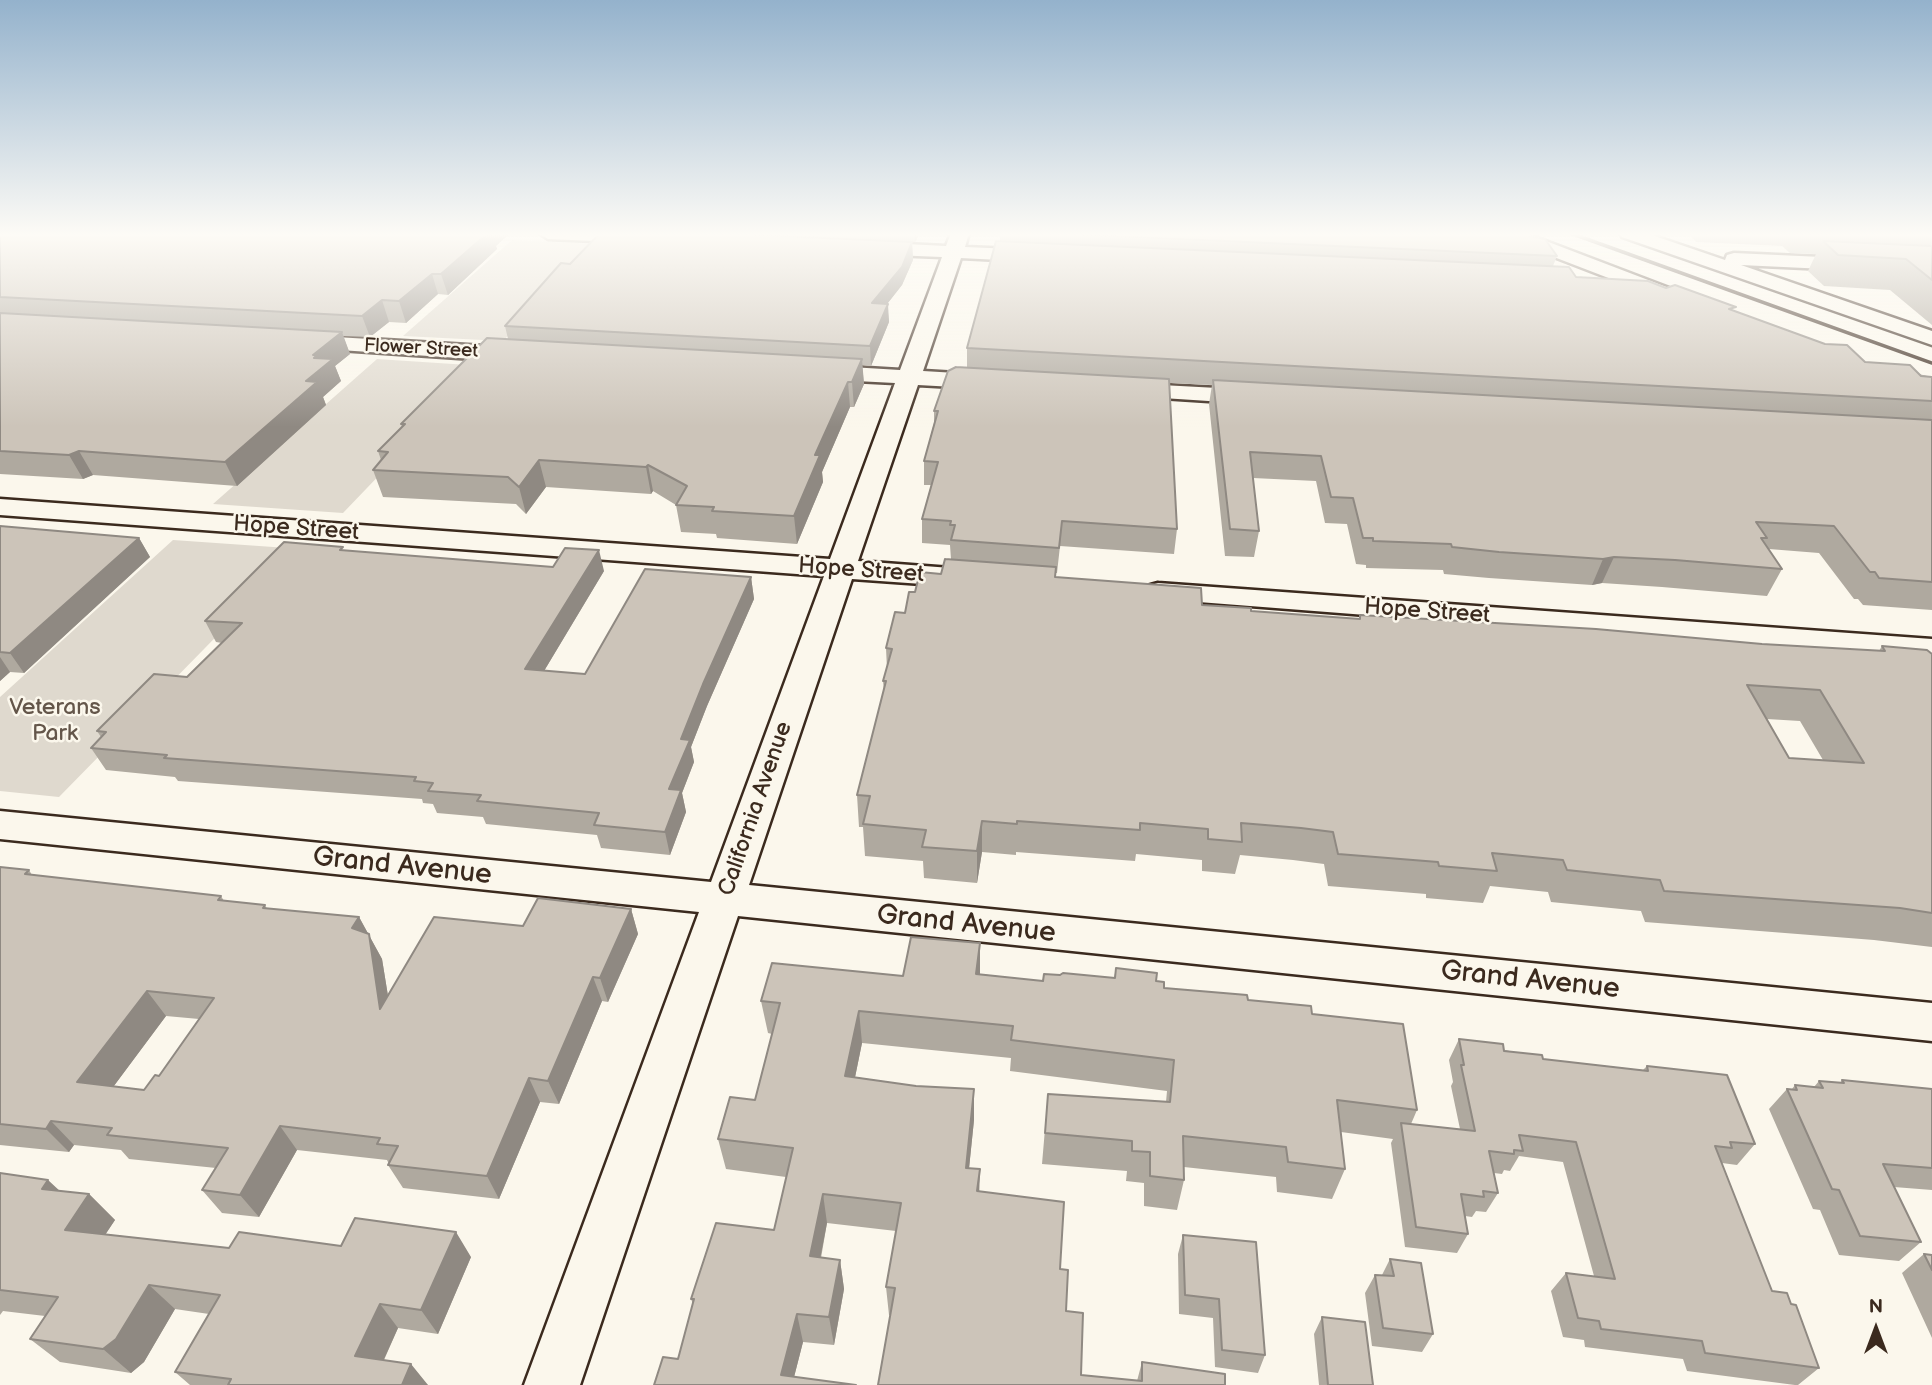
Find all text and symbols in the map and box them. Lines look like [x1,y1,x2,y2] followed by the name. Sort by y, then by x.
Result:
[363,335,479,363] street label: Flower Street
[232,511,360,547] street label: Hope Street
[797,553,925,589] street label: Hope Street
[1363,594,1491,630] street label: Hope Street
[9,694,101,748] park label: Veterans Park
[713,718,799,900] street label: California Avenue
[311,841,493,893] street label: Grand Avenue
[875,899,1057,951] street label: Grand Avenue
[1439,955,1621,1007] street label: Grand Avenue
[1841,1294,1911,1364] north arrow
[1869,1296,1883,1319] text: N

